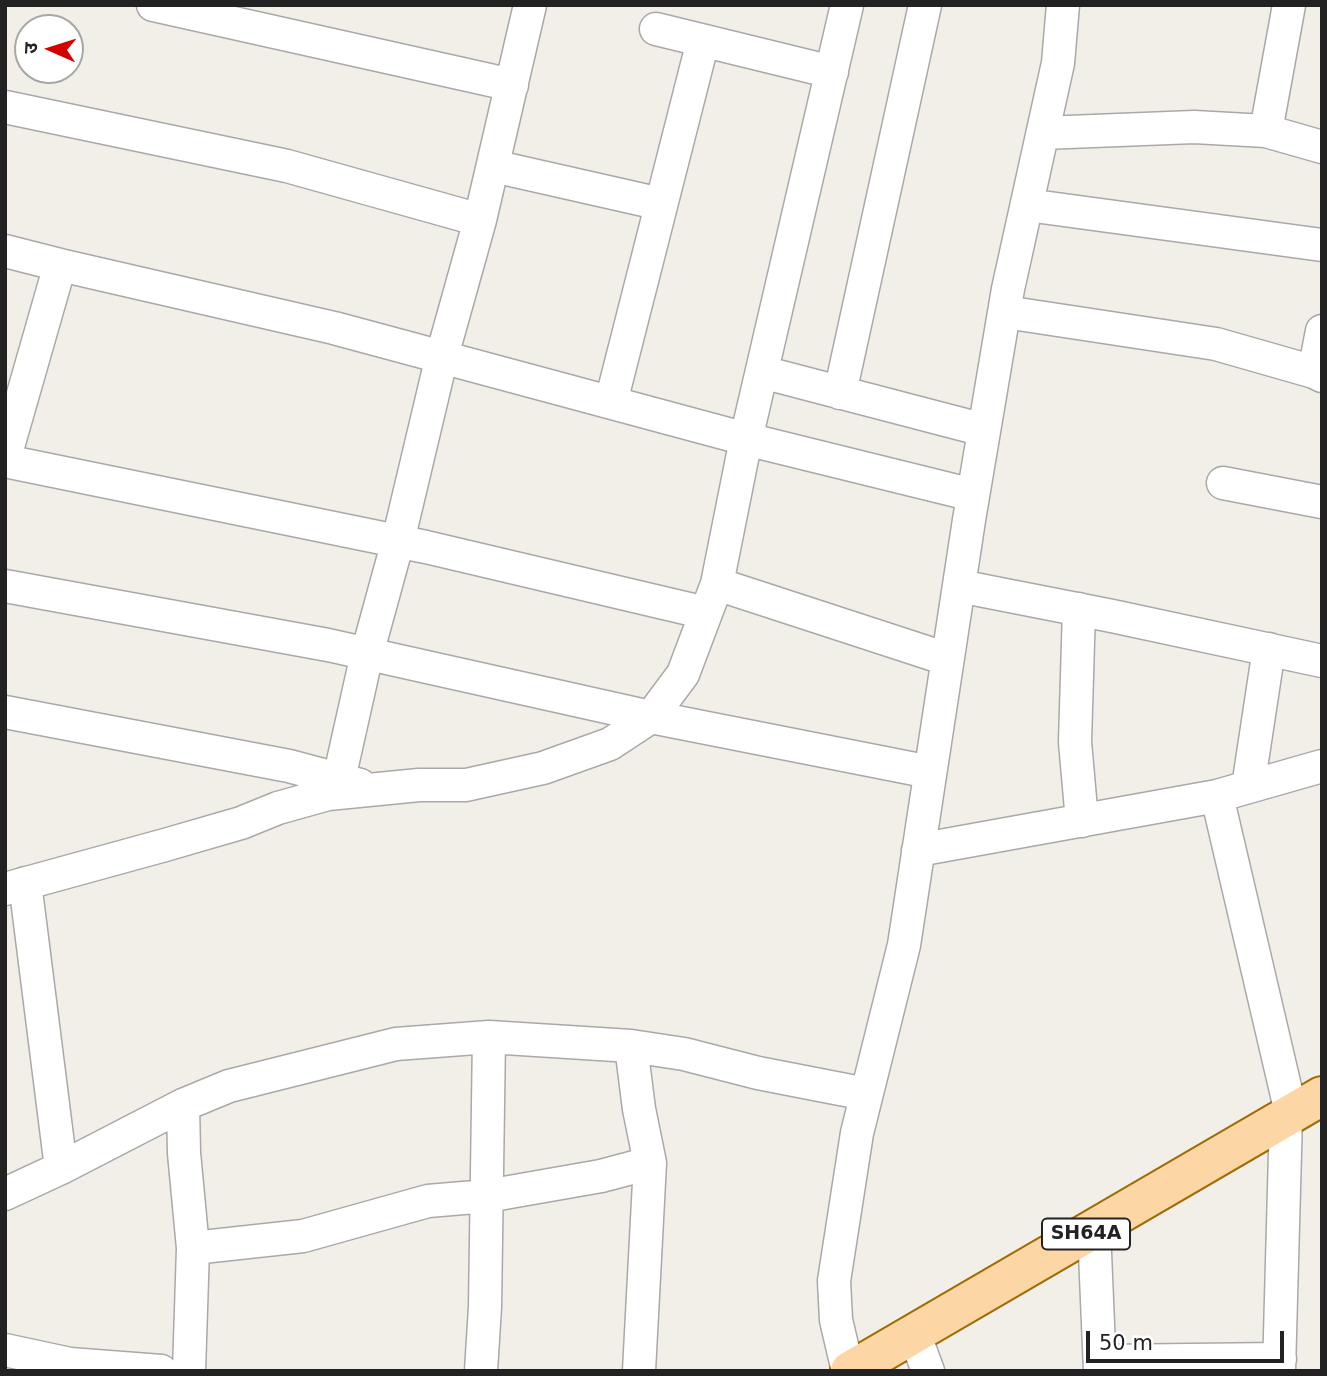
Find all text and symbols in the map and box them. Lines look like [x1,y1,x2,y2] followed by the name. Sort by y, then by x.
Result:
[14,14,84,84] north arrow
[19,42,41,54] text: उ
[1042,1218,1130,1250] road number: SH64A
[1089,1316,1287,1360] scale bar
[1099,1331,1153,1355] text: 50 m

